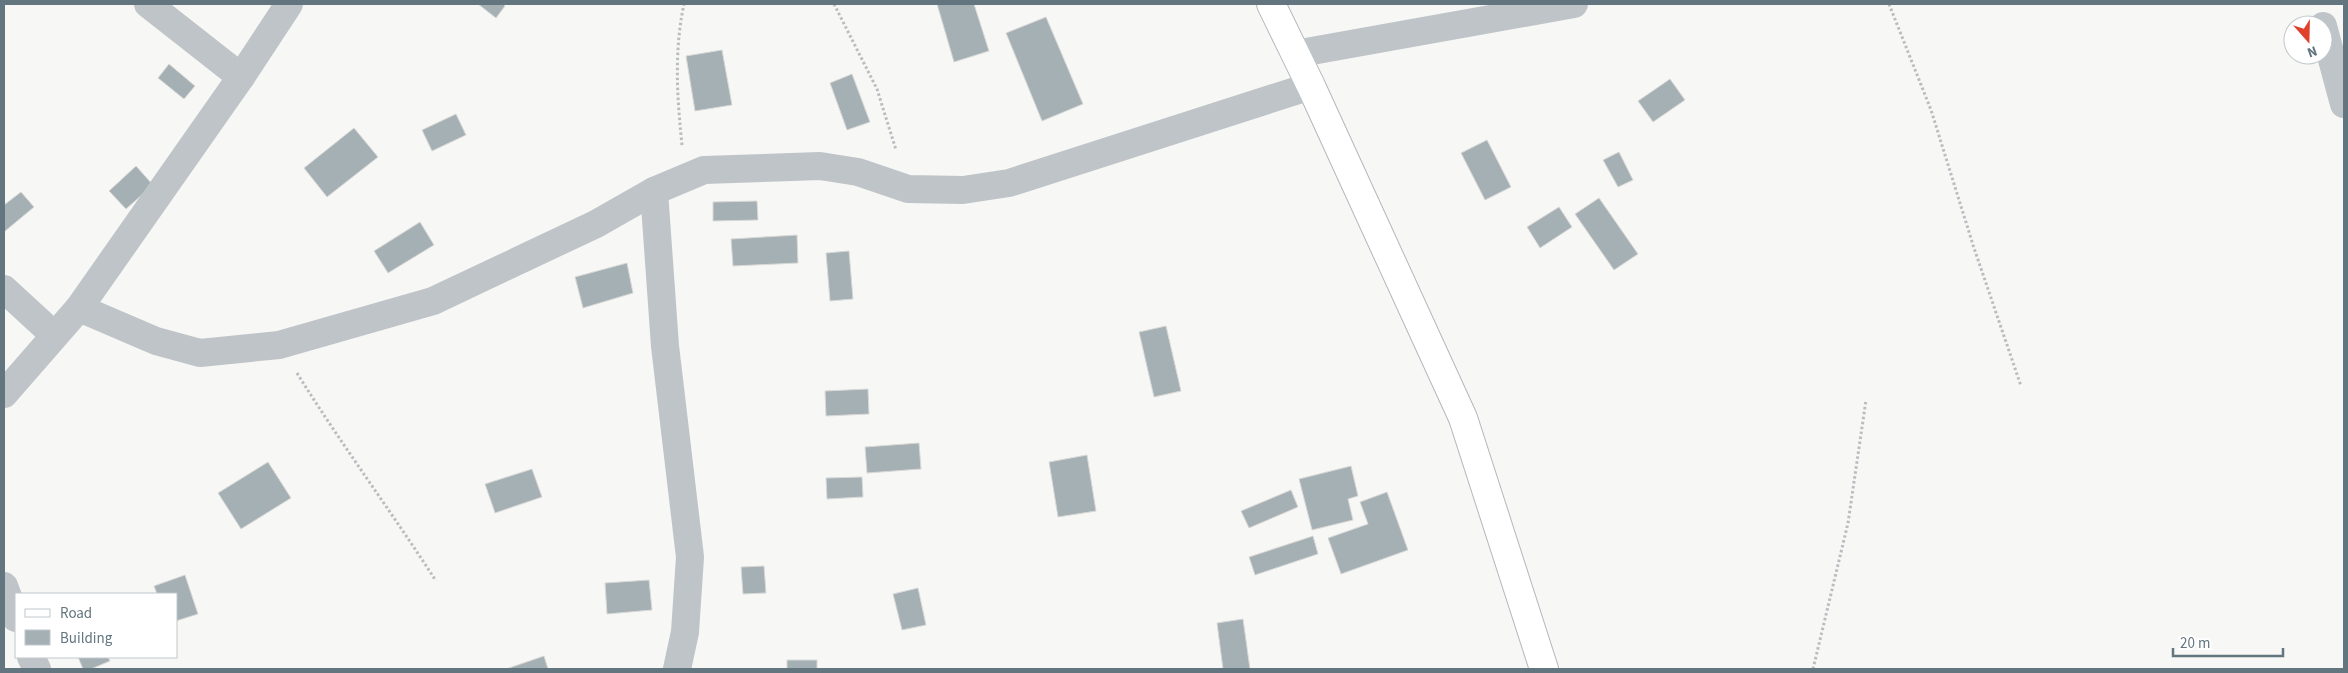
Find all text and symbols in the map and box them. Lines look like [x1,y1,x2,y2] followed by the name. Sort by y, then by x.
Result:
[2283,15,2333,65] north arrow
[2304,40,2320,62] text: N
[15,593,178,658] legend
[60,603,92,624] text: Road
[2173,626,2283,658] scale bar
[60,628,113,649] text: Building
[2180,633,2210,654] text: 20 m

